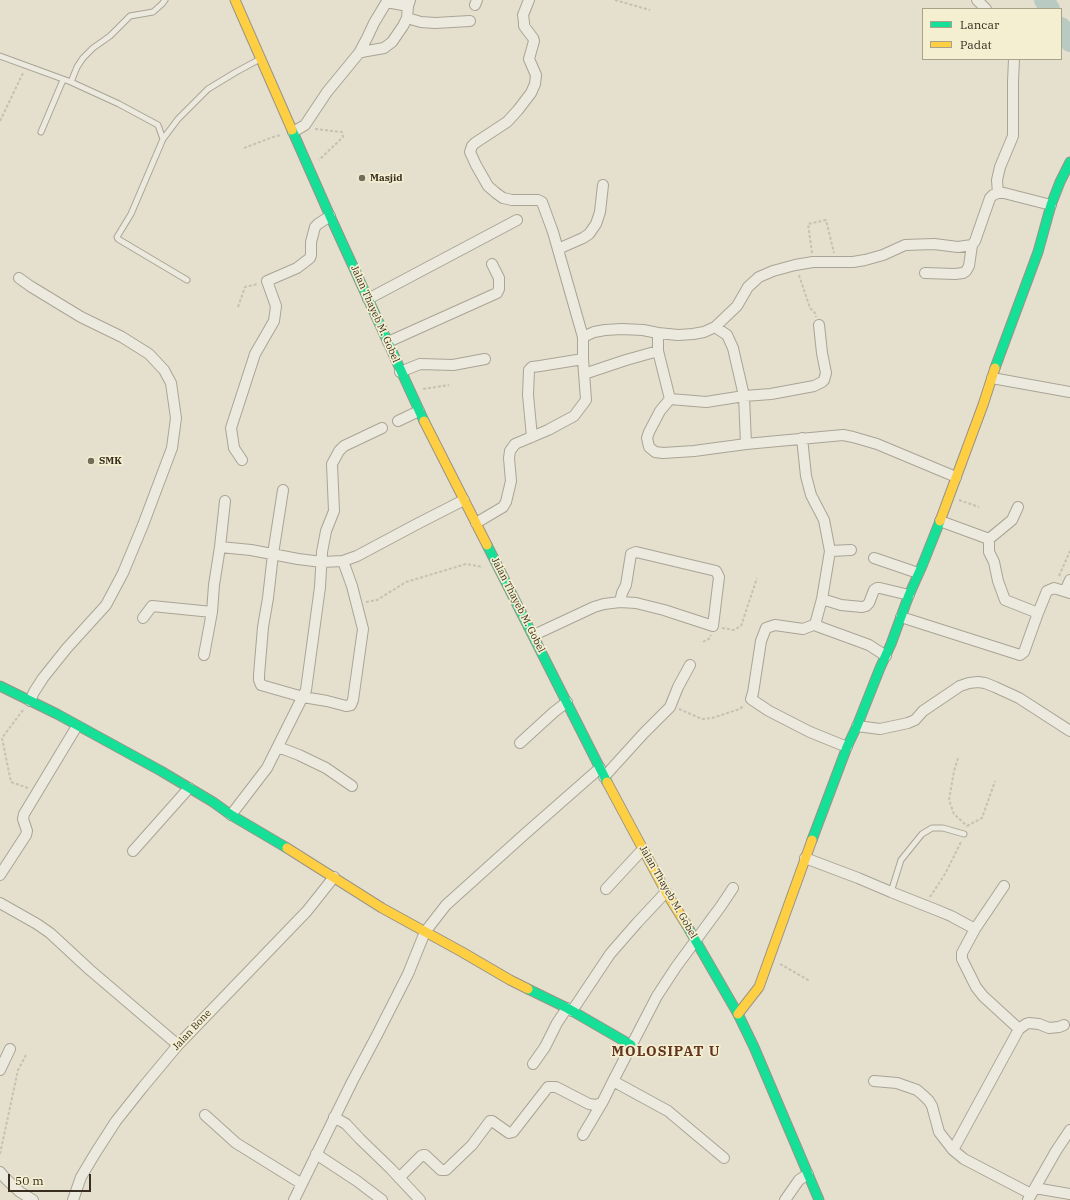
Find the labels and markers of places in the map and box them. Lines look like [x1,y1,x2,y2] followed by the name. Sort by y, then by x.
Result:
[370,172,403,184] place label: Masjid
[357,173,367,183] marker: Masjid
[99,455,122,467] place label: SMK
[86,456,96,466] marker: SMK

